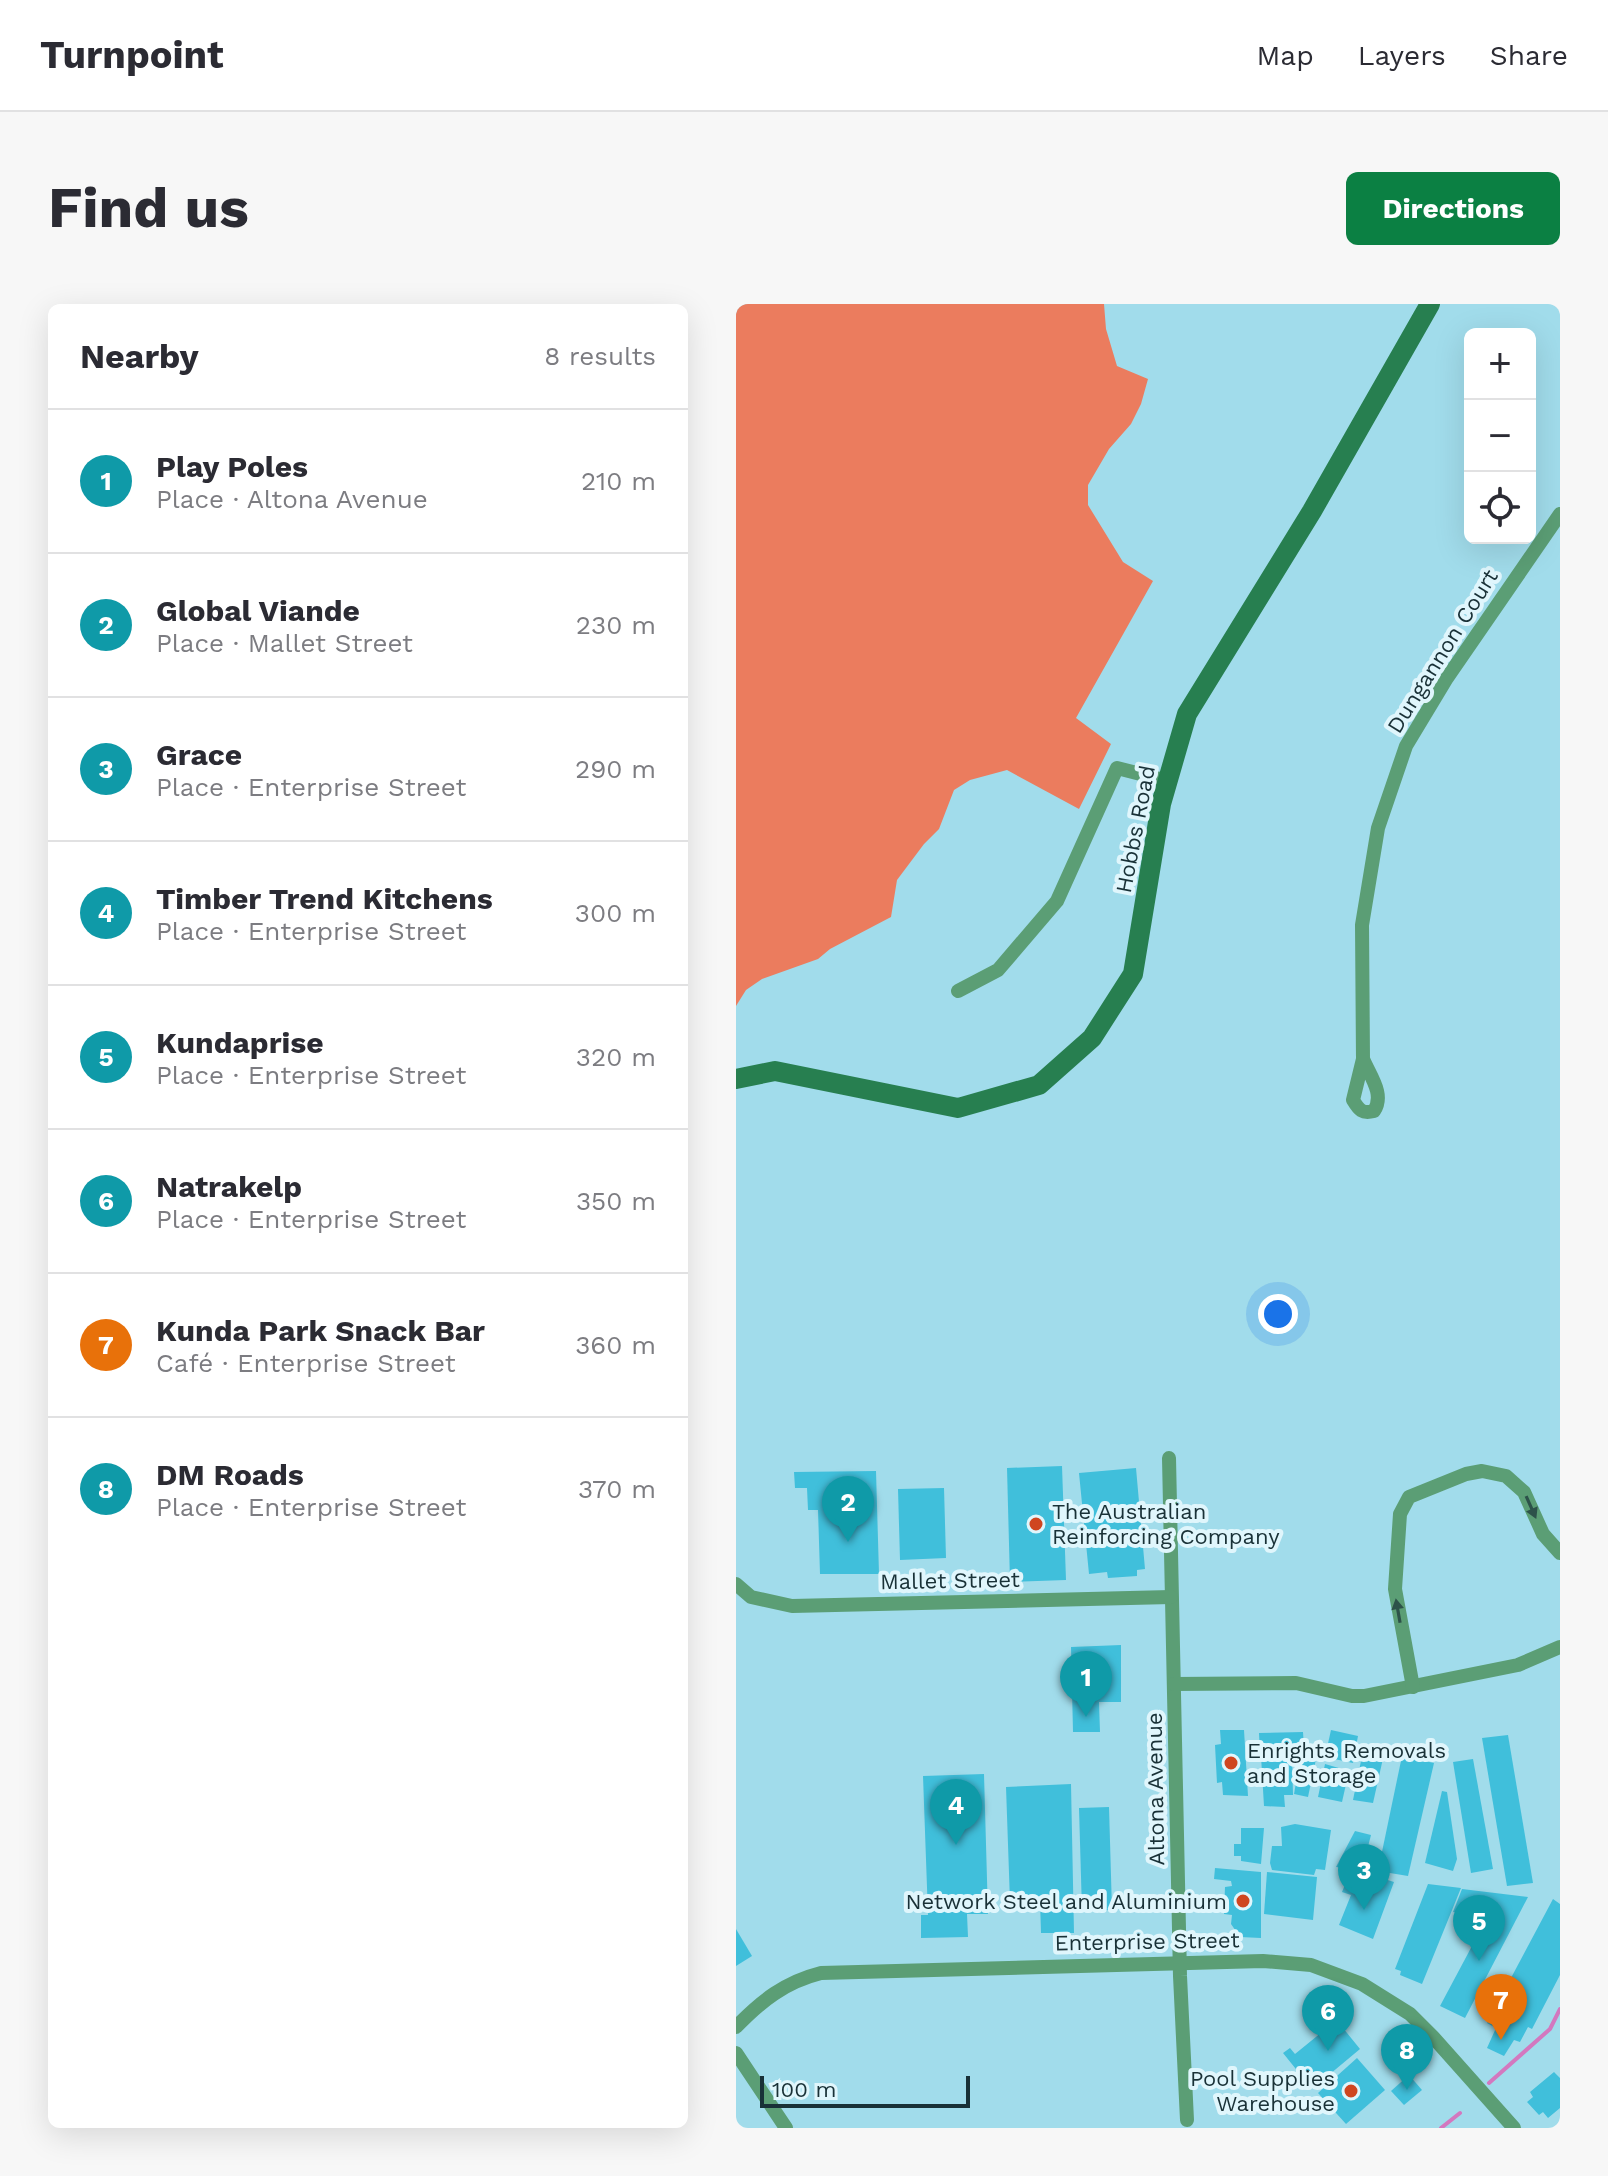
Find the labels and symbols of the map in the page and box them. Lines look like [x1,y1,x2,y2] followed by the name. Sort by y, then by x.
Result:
[1382,565,1503,738] street label: Dungannon Court
[1111,763,1160,895] street label: Hobbs Road
[1258,1294,1298,1334] your location
[822,1476,874,1542] pin: 2
[1524,1495,1537,1519] one-way arrow
[1052,1499,1280,1549] place label: The Australian Reinforcing Company
[1027,1515,1045,1533] marker: The Australian Reinforcing Company
[880,1567,1020,1594] street label: Mallet Street
[1391,1598,1403,1623] one-way arrow
[1060,1651,1112,1717] pin: 1
[1142,1712,1169,1866] street label: Altona Avenue
[1247,1738,1446,1788] place label: Enrights Removals and Storage
[1222,1754,1240,1772] marker: Enrights Removals and Storage
[930,1779,982,1845] pin: 4
[1338,1844,1390,1910] pin: 3
[905,1889,1227,1914] place label: Network Steel and Aluminium
[1234,1892,1252,1910] marker: Network Steel and Aluminium
[1453,1895,1505,1961] pin: 5
[1054,1927,1240,1956] street label: Enterprise Street
[1475,1974,1527,2040] pin: 7
[1302,1985,1354,2051] pin: 6
[1381,2024,1433,2090] pin: 8
[1190,2066,1335,2116] place label: Pool Supplies Warehouse
[760,2072,970,2108] scale bar
[1342,2082,1360,2100] marker: Pool Supplies Warehouse

